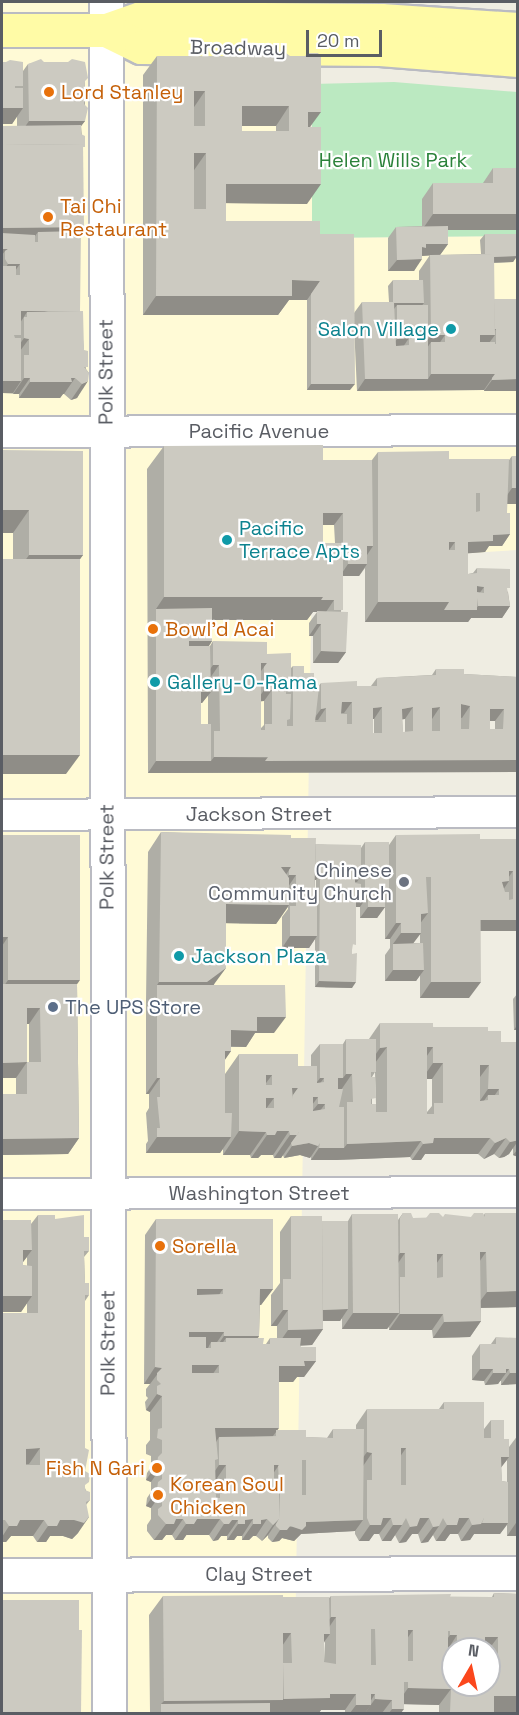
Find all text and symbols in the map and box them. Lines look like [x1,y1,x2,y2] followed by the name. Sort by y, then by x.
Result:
[309,18,386,56] scale bar
[317,29,360,52] text: 20 m
[190,35,286,61] street label: Broadway
[61,80,184,104] place label: Lord Stanley
[42,85,56,99] marker: Lord Stanley
[319,148,467,172] park label: Helen Wills Park
[60,194,167,241] place label: Tai Chi Restaurant
[41,210,55,224] marker: Tai Chi Restaurant
[318,317,439,341] place label: Salon Village
[94,319,118,425] street label: Polk Street
[444,322,458,336] marker: Salon Village
[189,419,329,443] street label: Pacific Avenue
[239,516,360,563] place label: Pacific Terrace Apts
[220,533,234,547] marker: Pacific Terrace Apts
[165,617,275,641] place label: Bowl'd Acai
[146,622,160,636] marker: Bowl'd Acai
[167,670,318,694] place label: Gallery-O-Rama
[148,675,162,689] marker: Gallery-O-Rama
[186,802,332,826] street label: Jackson Street
[95,804,119,910] street label: Polk Street
[208,858,392,905] place label: Chinese Community Church
[397,875,411,889] marker: Chinese Community Church
[191,944,327,968] place label: Jackson Plaza
[172,949,186,963] marker: Jackson Plaza
[65,995,201,1019] place label: The UPS Store
[46,1000,60,1014] marker: The UPS Store
[168,1181,350,1205] street label: Washington Street
[172,1234,237,1258] place label: Sorella
[153,1239,167,1253] marker: Sorella
[96,1290,120,1396] street label: Polk Street
[46,1456,145,1480] place label: Fish N Gari
[150,1461,164,1475] marker: Fish N Gari
[170,1472,284,1519] place label: Korean Soul Chicken
[151,1488,165,1502] marker: Korean Soul Chicken
[205,1562,313,1586] street label: Clay Street
[441,1637,501,1697] north arrow
[467,1639,481,1662] text: N

